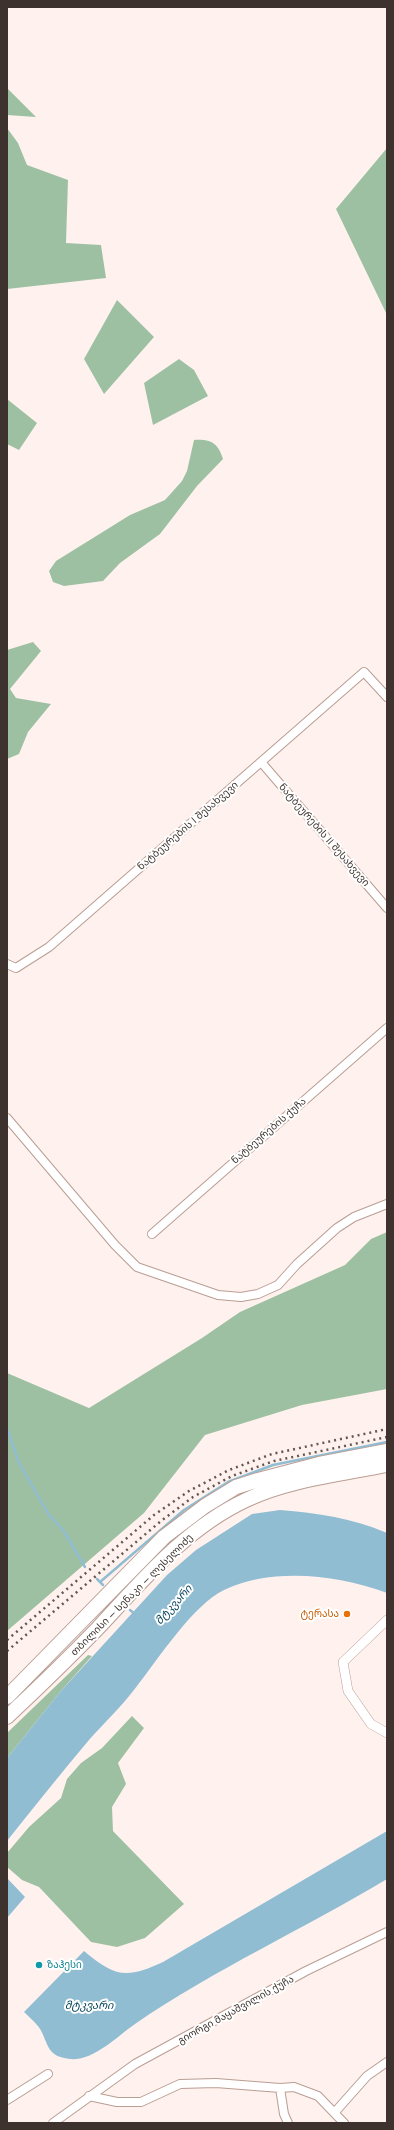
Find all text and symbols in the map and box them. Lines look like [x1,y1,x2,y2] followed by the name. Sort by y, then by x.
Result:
[135,779,241,873] street label: ნატბეურების I შესახვევი
[276,781,372,889] street label: ნატბეურების II შესახვევი
[229,1095,309,1167] street label: ნატბეურების ქუჩა
[69,1532,195,1658] street label: თბილისი — სენაკი — ლესელიძე
[153,1583,195,1627] water label: მტკვარი
[300,1608,339,1620] place label: ტერასა
[342,1609,352,1619] marker: ტერასა
[47,1959,82,1971] place label: ზაჰესი
[34,1960,44,1970] marker: ზაჰესი
[176,1973,296,2047] street label: გიორგი მაყაშვილის ქუჩა
[65,1999,113,2013] water label: მტკვარი

